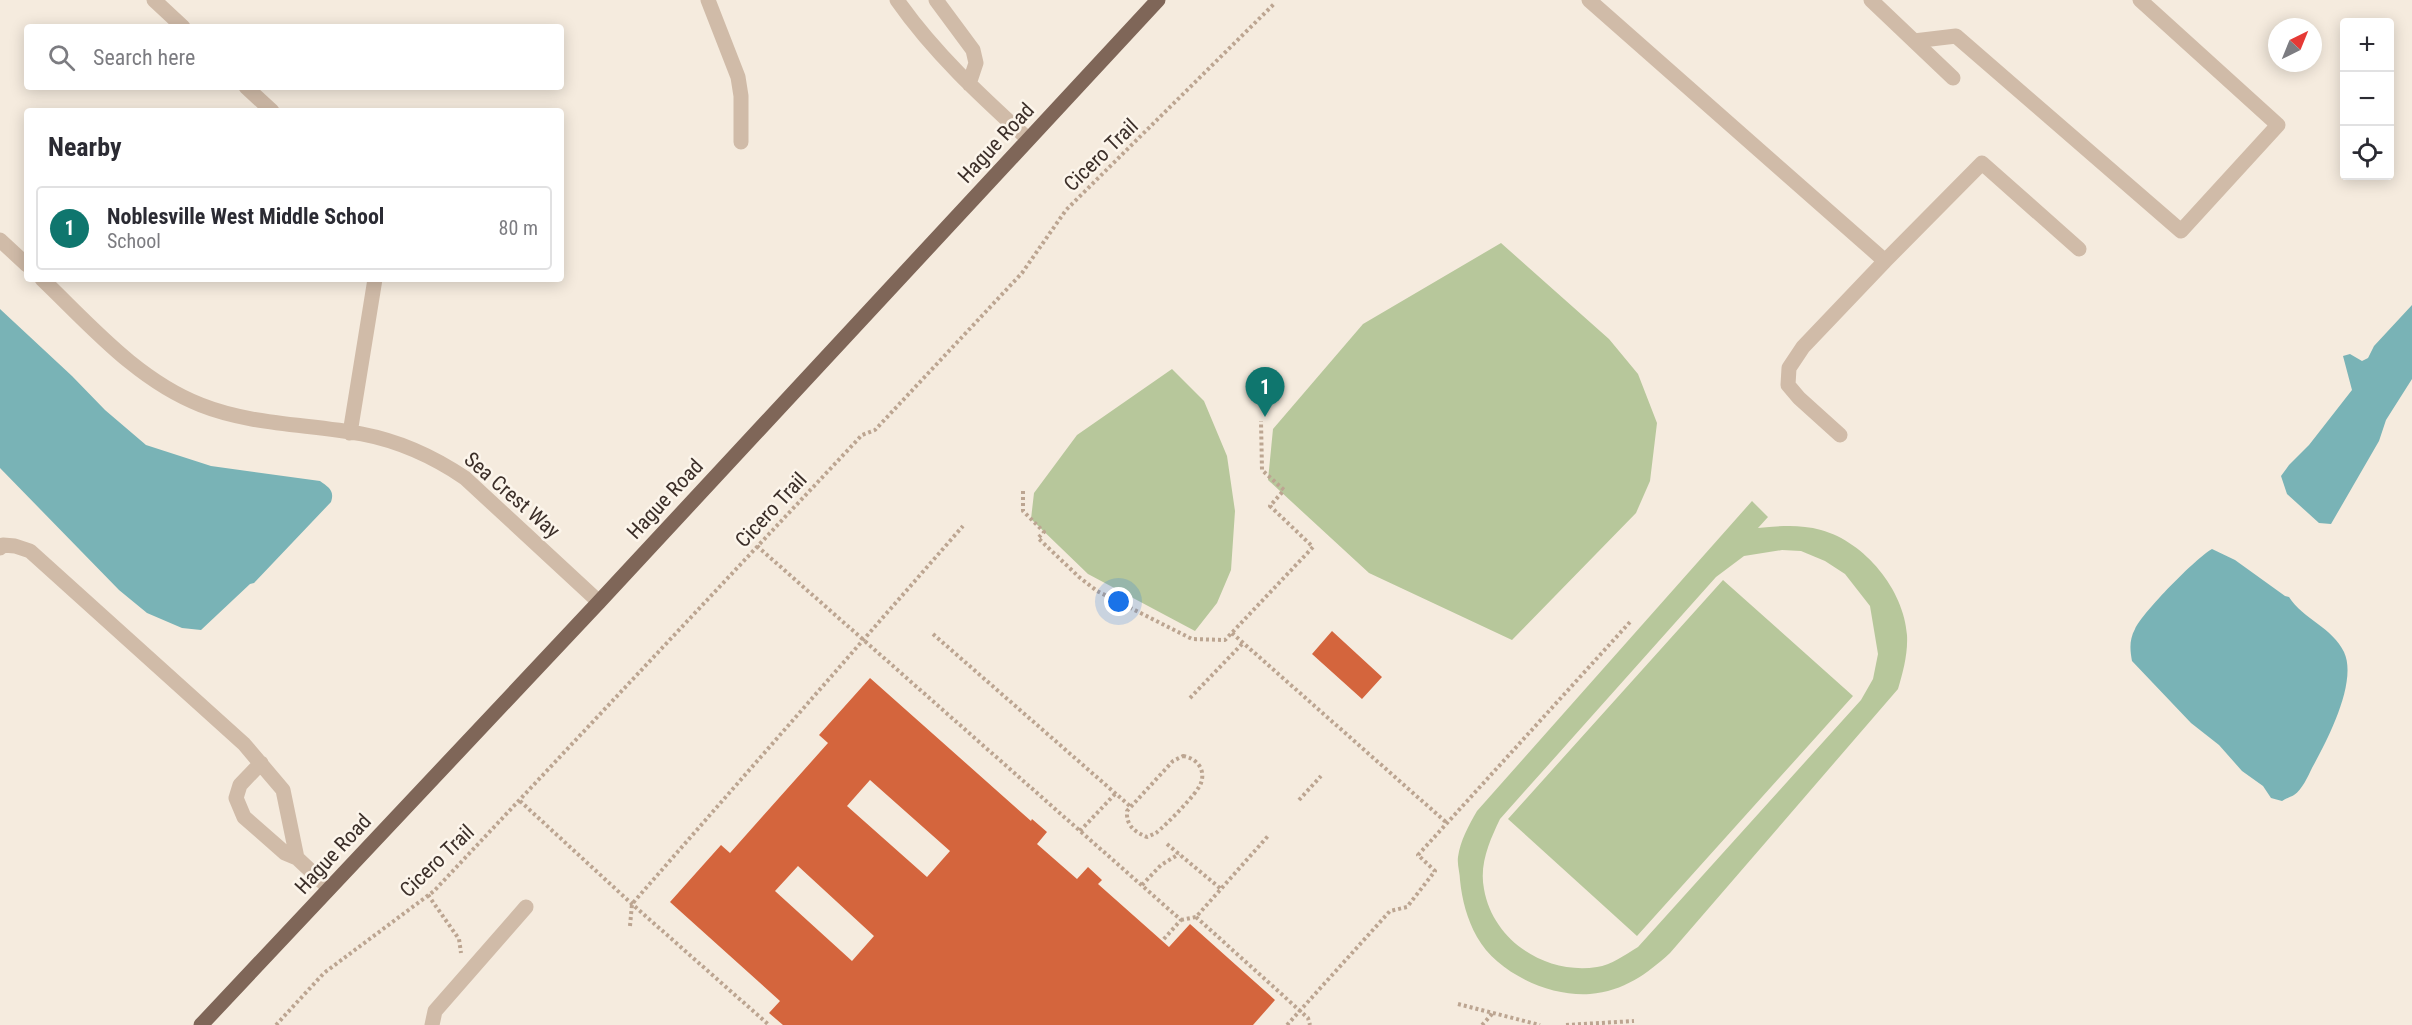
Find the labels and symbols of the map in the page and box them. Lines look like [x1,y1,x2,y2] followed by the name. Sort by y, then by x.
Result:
[2268,18,2322,72] north arrow
[953,98,1039,188] street label: Hague Road
[1059,114,1143,196] street label: Cicero Trail
[1246,368,1284,417] pin: 1
[459,447,565,543] street label: Sea Crest Way
[622,454,708,544] street label: Hague Road
[730,468,812,552] street label: Cicero Trail
[1104,587,1133,616] your location
[290,809,376,899] street label: Hague Road
[395,820,479,902] street label: Cicero Trail

